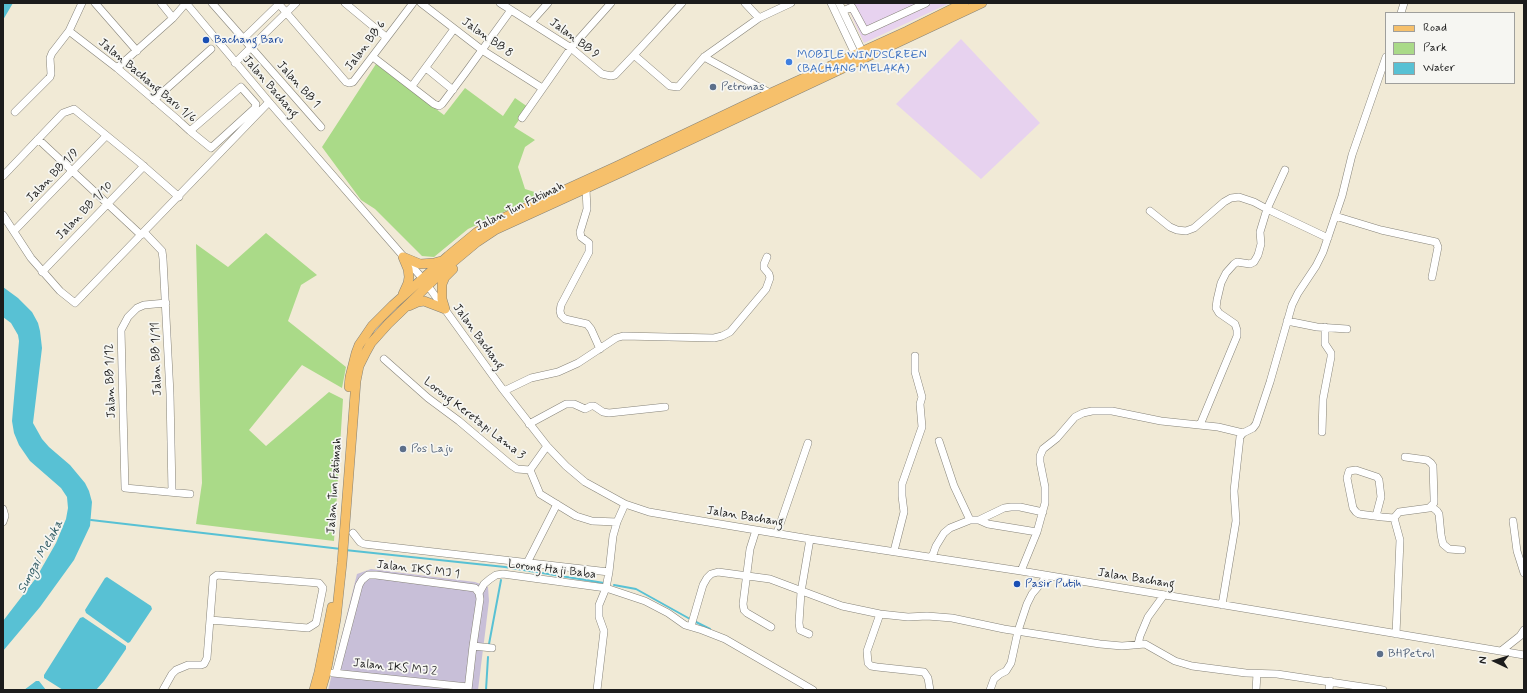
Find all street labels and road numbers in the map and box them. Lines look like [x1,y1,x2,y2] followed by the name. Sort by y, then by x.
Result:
[459,15,515,61] street label: Jalan BB 8
[546,16,602,62] street label: Jalan BB 9
[343,18,389,74] street label: Jalan BB 6
[95,36,199,126] street label: Jalan Bachang Baru 1/6
[239,53,301,121] street label: Jalan Bachang
[273,59,323,111] street label: Jalan BB 1
[24,146,82,206] street label: Jalan BB 1/9
[54,179,116,243] street label: Jalan BB 1/10
[473,179,567,235] street label: Jalan Tun Fatimah
[449,301,507,373] street label: Jalan Bachang
[149,322,165,396] street label: Jalan BB 1/11
[102,343,120,419] street label: Jalan BB 1/12
[420,375,528,463] street label: Lorong Keretapi Lama 3
[324,437,346,535] street label: Jalan Tun Fatimah
[705,504,785,530] street label: Jalan Bachang
[507,557,597,583] street label: Lorong Haji Baba
[376,558,460,582] street label: Jalan IKS MJ 1
[1096,566,1176,592] street label: Jalan Bachang
[352,656,438,680] street label: Jalan IKS MJ 2

